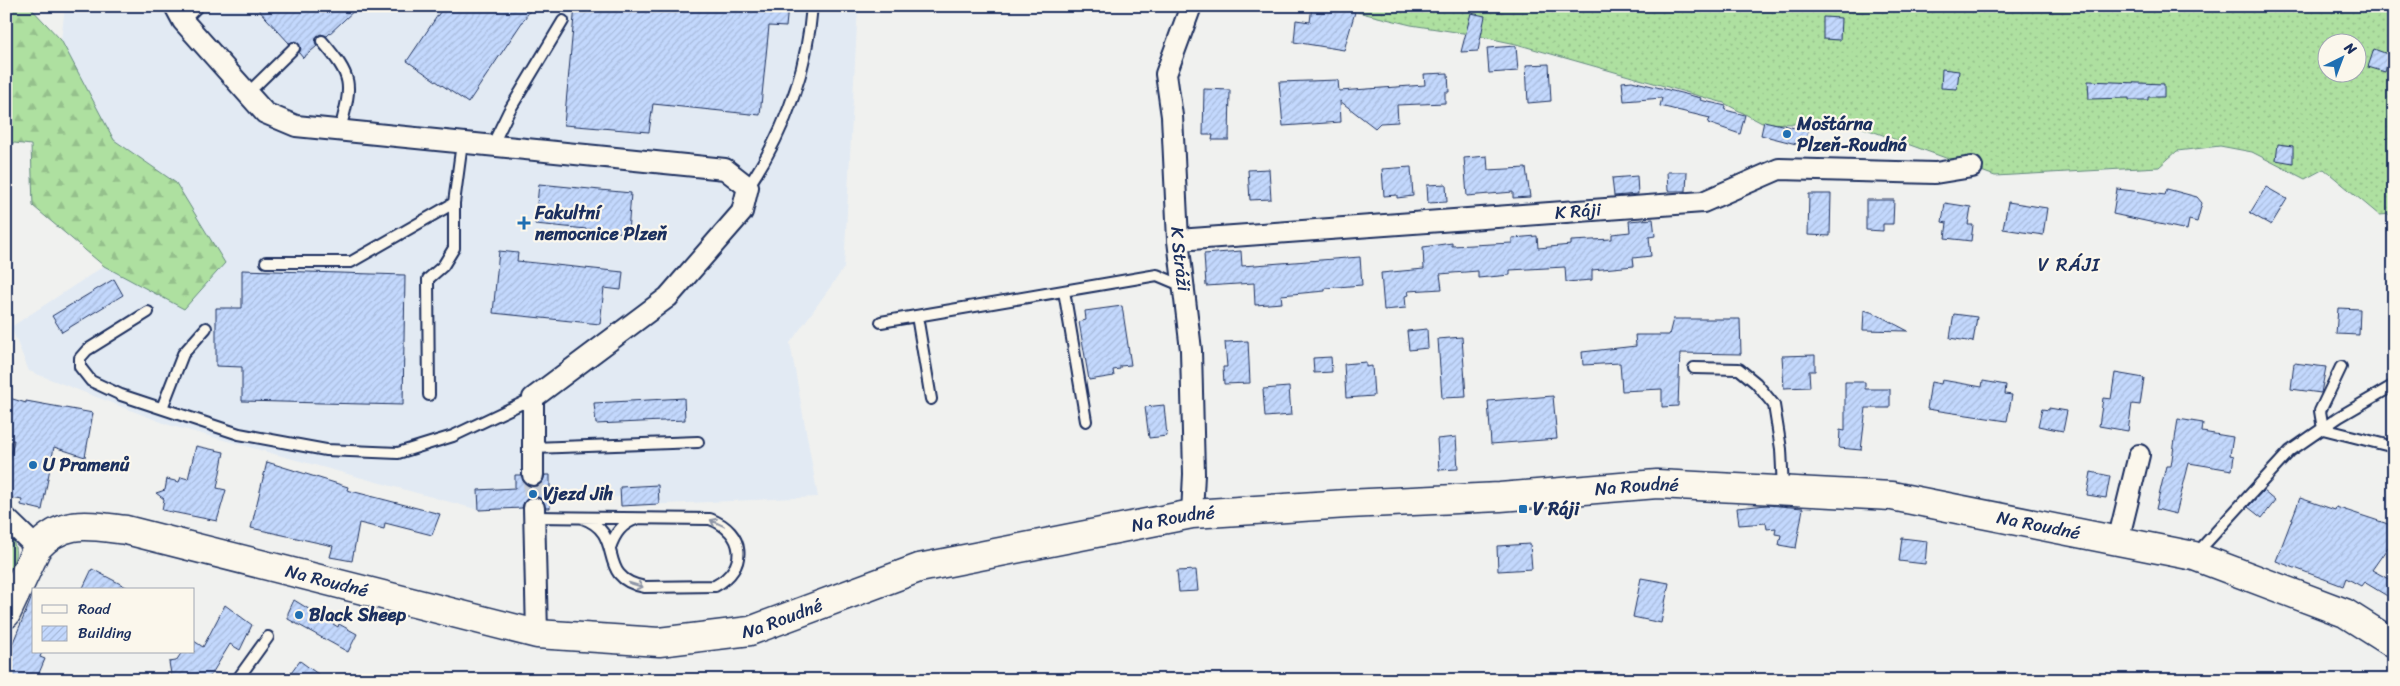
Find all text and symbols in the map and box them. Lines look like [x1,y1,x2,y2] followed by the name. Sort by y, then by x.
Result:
[2318,32,2368,82] north arrow
[2338,36,2363,61] text: N
[1796,108,1907,161] place label: Moštárna Plzeň-Roudná
[1781,128,1793,140] marker: Moštárna Plzeň-Roudná
[1554,193,1603,229] street label: K Ráji
[534,197,667,250] place label: Fakultní nemocnice Plzeň
[517,216,531,230] marker: Fakultní nemocnice Plzeň
[1161,226,1200,294] street label: K Stráži
[2038,248,2101,281] district label: V RÁJI
[43,449,130,481] place label: U Pramenů
[27,459,39,471] marker: U Pramenů
[1593,468,1680,505] street label: Na Roudné
[543,478,614,510] place label: Vjezd Jih
[527,488,539,500] marker: Vjezd Jih
[1533,493,1580,525] place label: V Ráji
[1129,497,1216,542] street label: Na Roudné
[1994,501,2083,549] street label: Na Roudné
[1517,503,1529,515] marker: V Ráji
[710,518,725,528] one-way arrow
[282,555,372,607] street label: Na Roudné
[628,580,644,590] one-way arrow
[32,588,195,654] legend
[740,589,827,648] street label: Na Roudné
[78,596,111,622] text: Road
[309,599,406,631] place label: Black Sheep
[293,609,305,621] marker: Black Sheep
[78,620,132,646] text: Building

